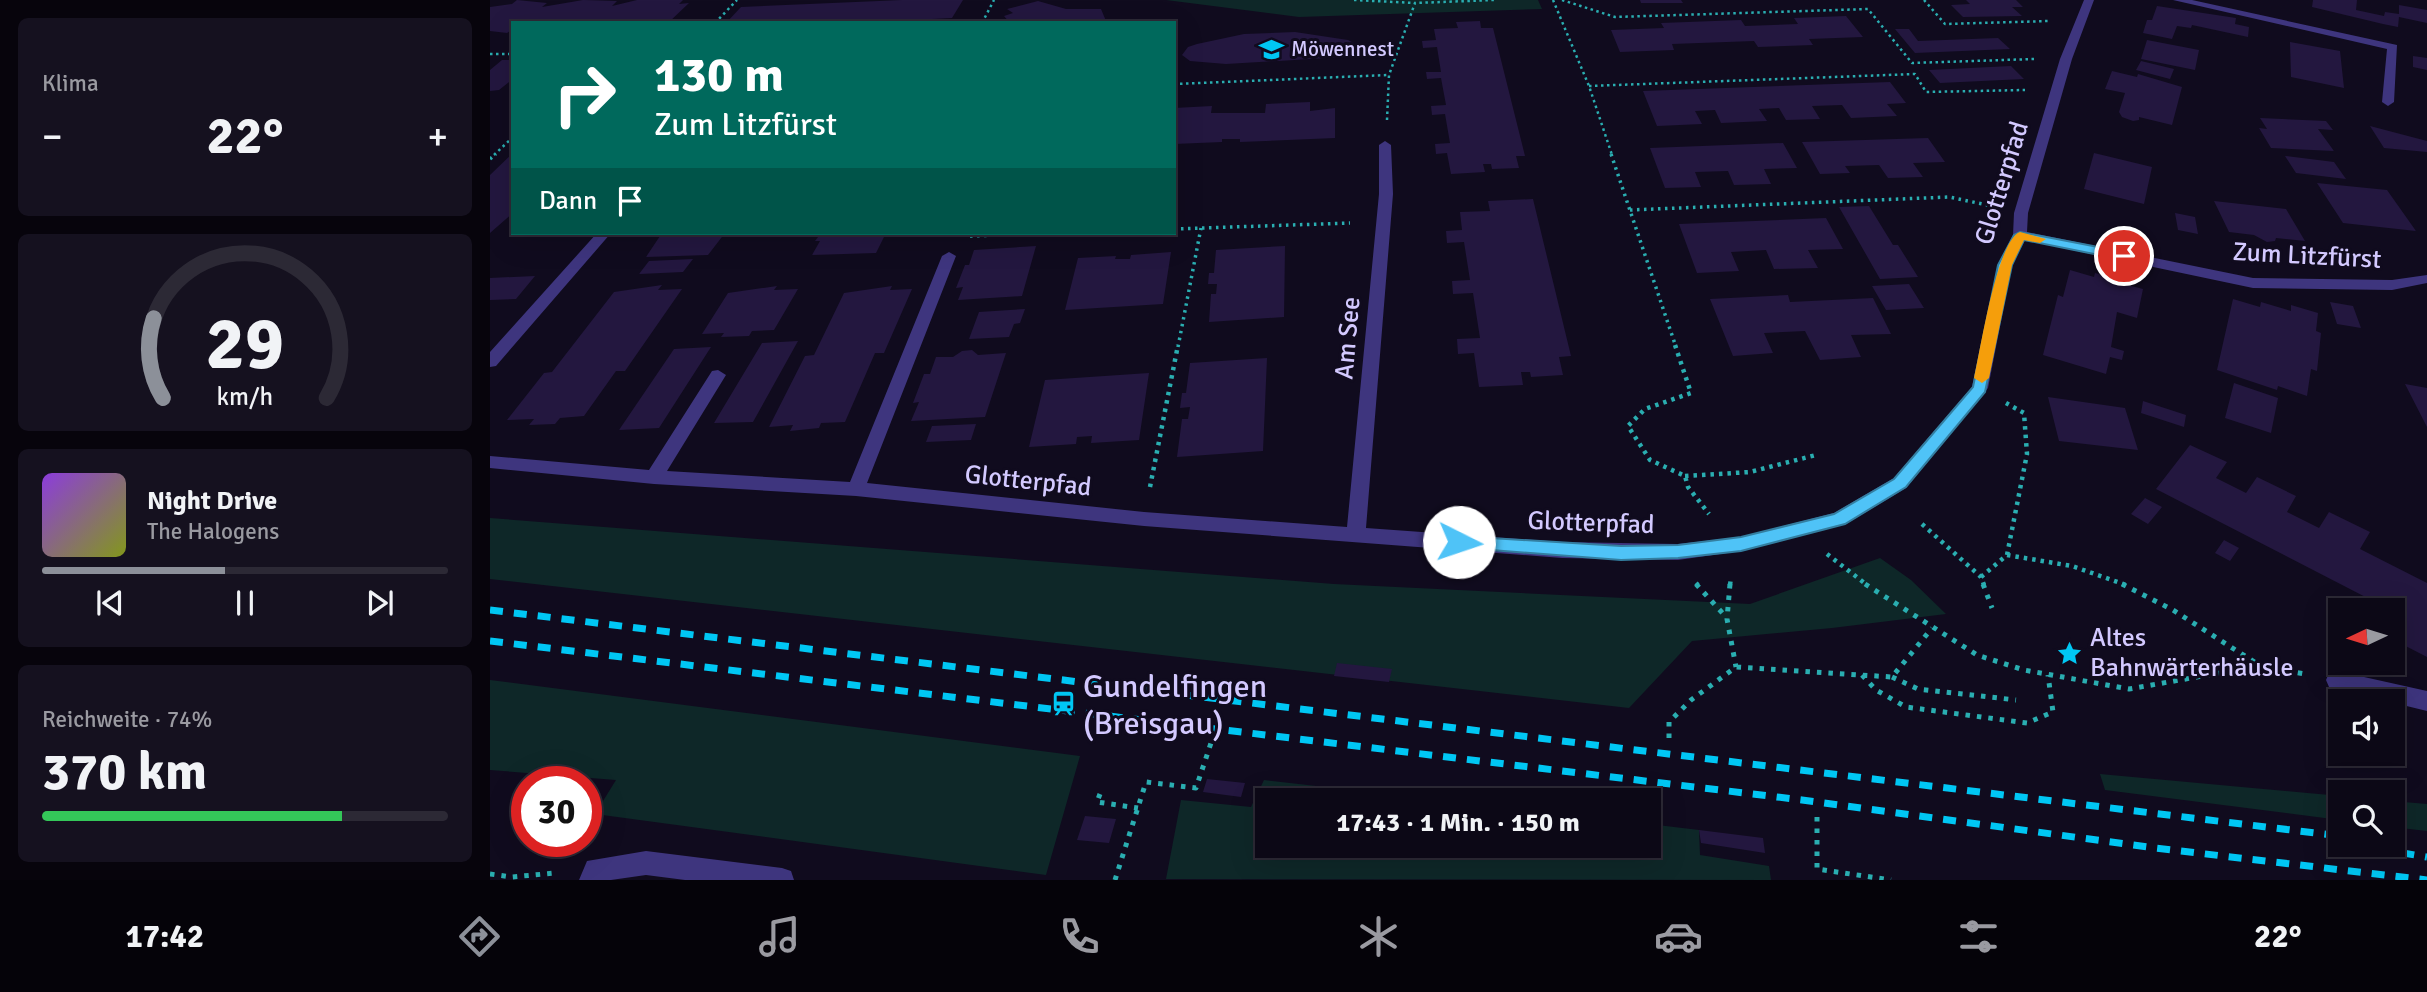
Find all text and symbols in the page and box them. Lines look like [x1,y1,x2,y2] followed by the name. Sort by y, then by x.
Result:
[1257,35,1285,63] school or university icon: Möwennest
[1291,36,1394,62] place label: Möwennest
[654,45,784,105] text: 130 m
[539,49,630,140] icon: right
[42,69,99,98] text: Klima
[207,104,283,168] text: 22°
[654,105,837,144] text: Zum Litzfürst
[42,113,63,160] text: −
[427,113,448,160] text: +
[1968,117,2036,249] street label: Glotterpfad
[611,182,649,220] icon: arrive
[539,185,597,217] text: Dann
[2094,226,2154,286] pin
[2232,236,2382,276] street label: Zum Litzfürst
[2105,237,2143,275] icon: arrive
[1328,295,1368,381] street label: Am See
[206,301,284,390] text: 29
[217,381,273,412] text: km/h
[963,458,1093,504] street label: Glotterpfad
[147,485,277,517] text: Night Drive
[1422,505,1496,579] position arrow
[1527,505,1655,541] street label: Glotterpfad
[147,517,279,546] text: The Halogens
[91,584,129,622] icon: previous
[226,584,264,622] icon: pause
[361,584,399,622] icon: next
[2328,598,2404,676] north arrow
[2328,598,2405,857] map controls
[2090,622,2293,684] place label: Altes Bahnwärterhäusle
[2056,639,2084,667] place icon: Altes Bahnwärterhäusle
[1083,667,1267,743] place label: Gundelfingen (Breisgau)
[2328,689,2405,766] button: sound
[1049,690,1077,718] station icon: Gundelfingen (Breisgau)
[42,705,212,734] text: Reichweite · 74%
[42,740,207,804] text: 370 km
[511,766,602,857] speed limit sign: 30
[2328,780,2405,857] button: search
[1336,807,1580,839] text: 17:43 · 1 Min. · 150 m
[455,912,504,961] icon: directions
[755,912,804,961] icon: music
[1055,912,1104,961] icon: phone
[1354,912,1403,961] icon: climate
[1654,912,1703,961] icon: car
[1954,912,2003,961] icon: filters
[125,917,204,956] text: 17:42
[2254,917,2301,956] text: 22°

